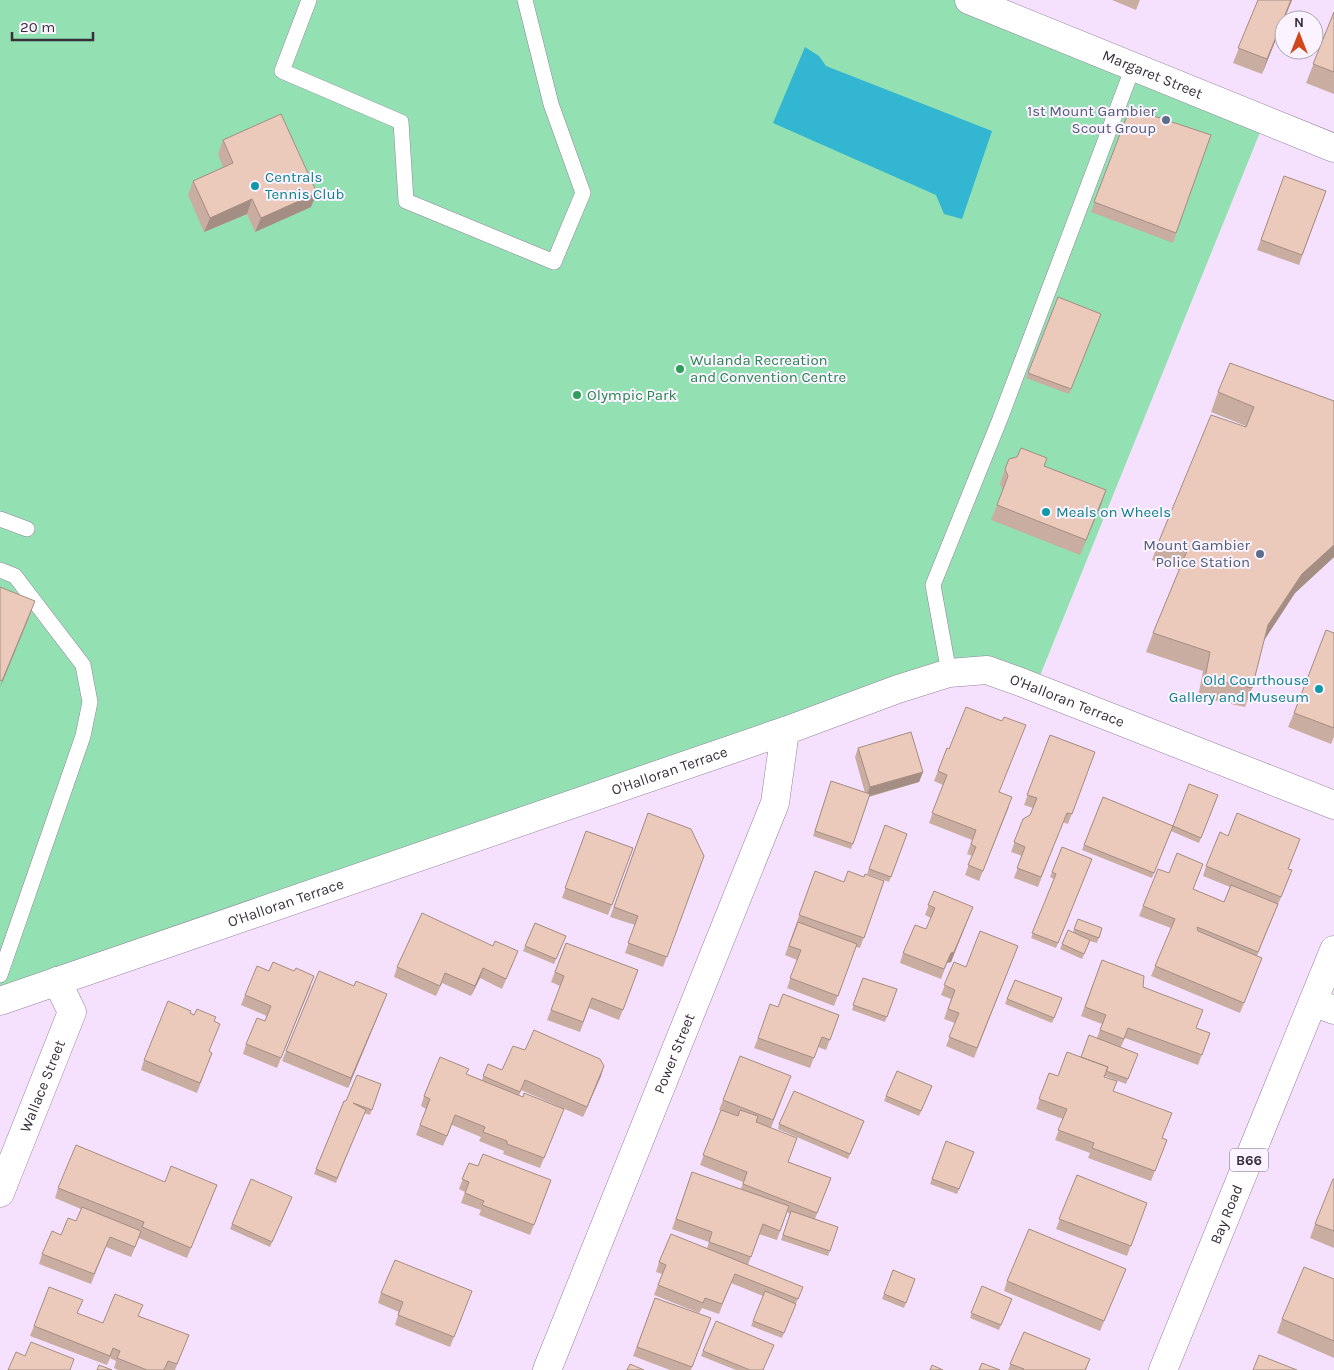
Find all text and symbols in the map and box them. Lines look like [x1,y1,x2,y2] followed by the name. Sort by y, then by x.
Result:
[12,10,94,42] scale bar
[1274,10,1324,60] north arrow
[1294,14,1304,31] text: N
[20,18,55,36] text: 20 m
[1100,46,1206,103] street label: Margaret Street
[1027,102,1157,137] place label: 1st Mount Gambier Scout Group
[1160,114,1172,126] marker: 1st Mount Gambier Scout Group
[265,168,344,203] place label: Centrals Tennis Club
[249,180,261,192] marker: Centrals Tennis Club
[690,351,846,386] place label: Wulanda Recreation and Convention Centre
[674,363,686,375] marker: Wulanda Recreation and Convention Centre
[587,386,677,404] place label: Olympic Park
[571,389,583,401] marker: Olympic Park
[1056,503,1171,521] place label: Meals on Wheels
[1040,506,1052,518] marker: Meals on Wheels
[1143,536,1251,571] place label: Mount Gambier Police Station
[1254,548,1266,560] marker: Mount Gambier Police Station
[1007,670,1127,731] street label: O'Halloran Terrace
[1169,671,1309,706] place label: Old Courthouse Gallery and Museum
[1313,683,1325,695] marker: Old Courthouse Gallery and Museum
[609,742,730,799] street label: O'Halloran Terrace
[225,874,346,931] street label: O'Halloran Terrace
[650,1010,699,1097] street label: Power Street
[16,1037,69,1135] street label: Wallace Street
[1230,1148,1268,1172] road number: B66
[1206,1182,1247,1247] street label: Bay Road

